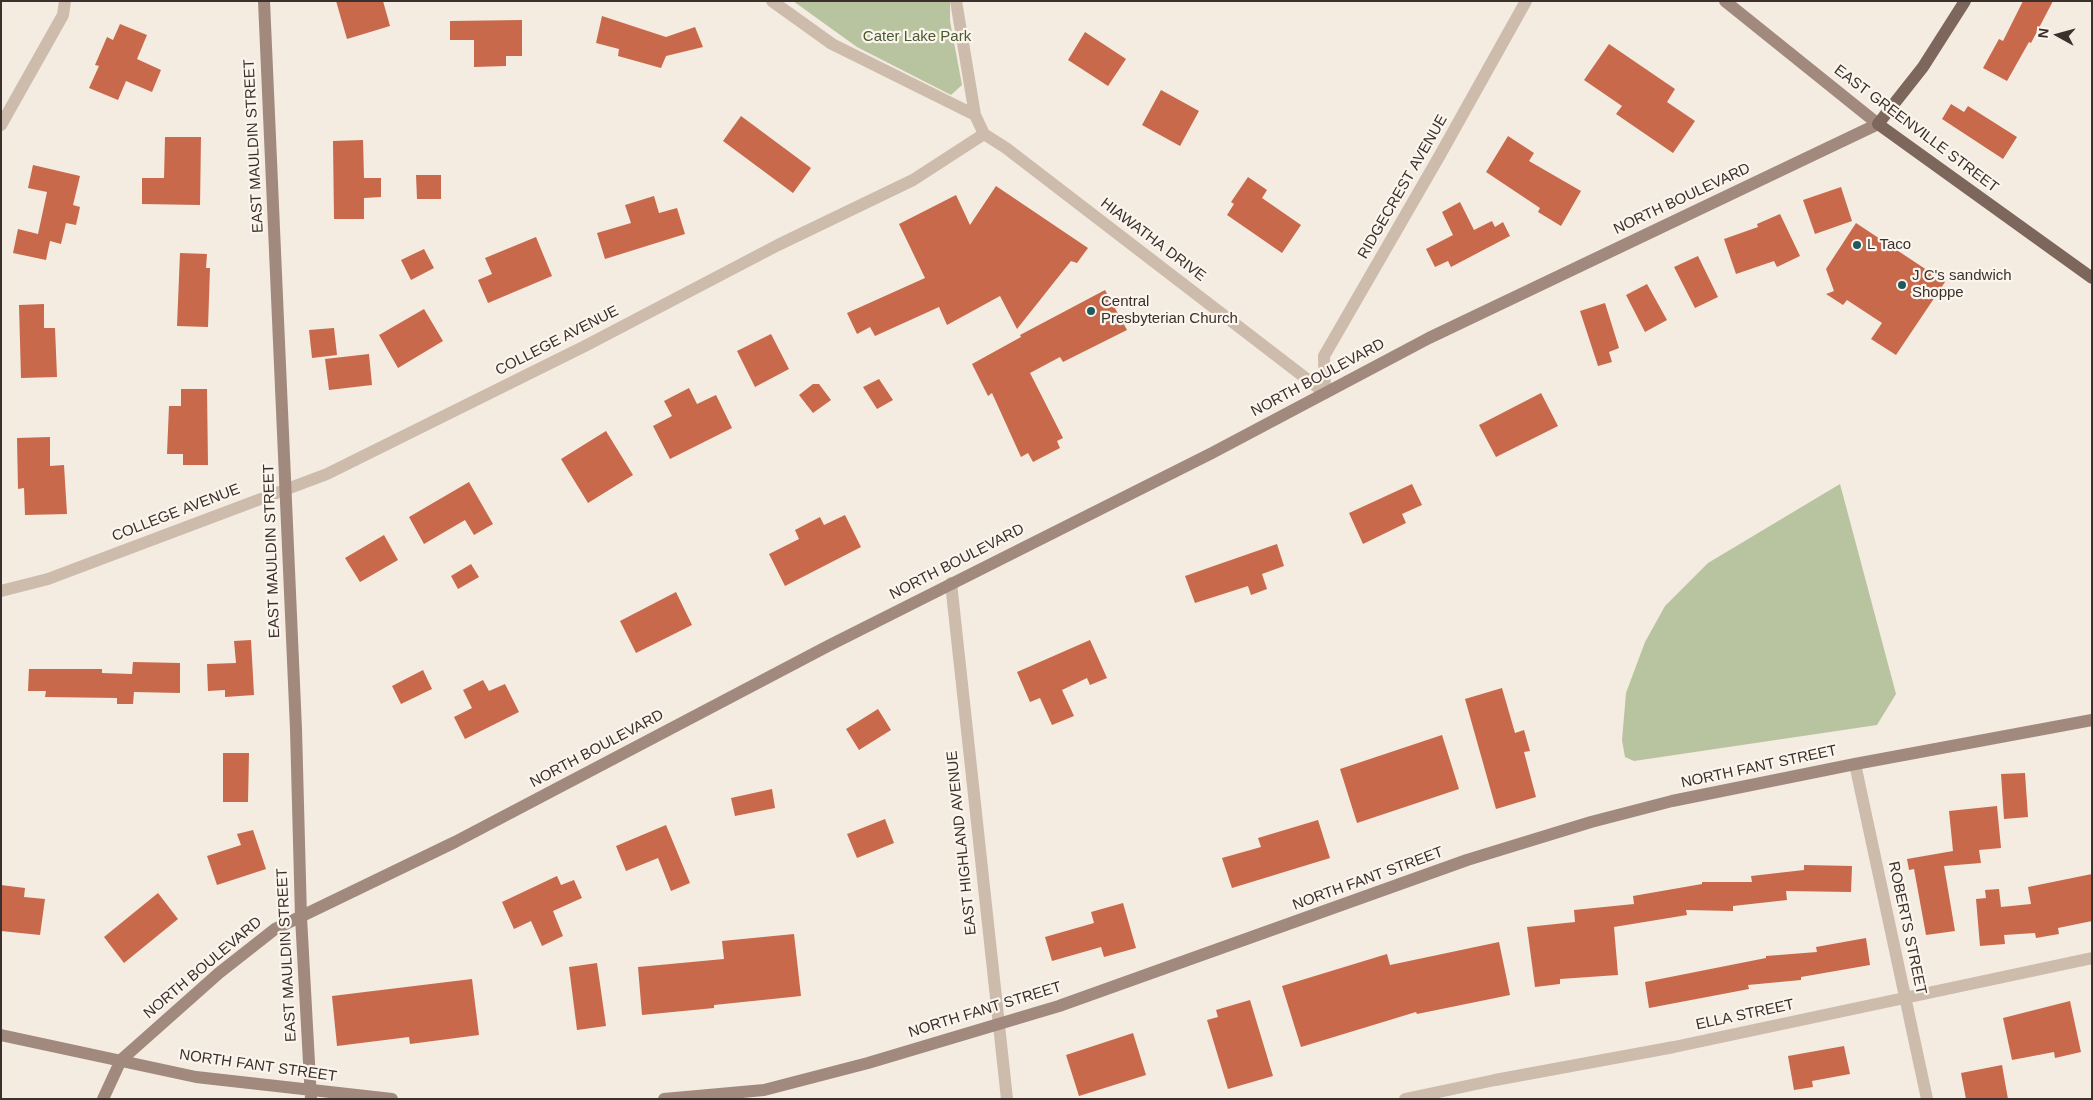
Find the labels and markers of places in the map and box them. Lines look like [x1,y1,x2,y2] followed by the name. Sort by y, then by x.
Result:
[1867,236,1911,254] place label: L Taco
[1851,239,1863,251] marker: L Taco
[1912,267,2012,302] place label: J C's sandwich Shoppe
[1896,279,1908,291] marker: J C's sandwich Shoppe
[1101,293,1238,328] place label: Central Presbyterian Church
[1085,305,1097,317] marker: Central Presbyterian Church

